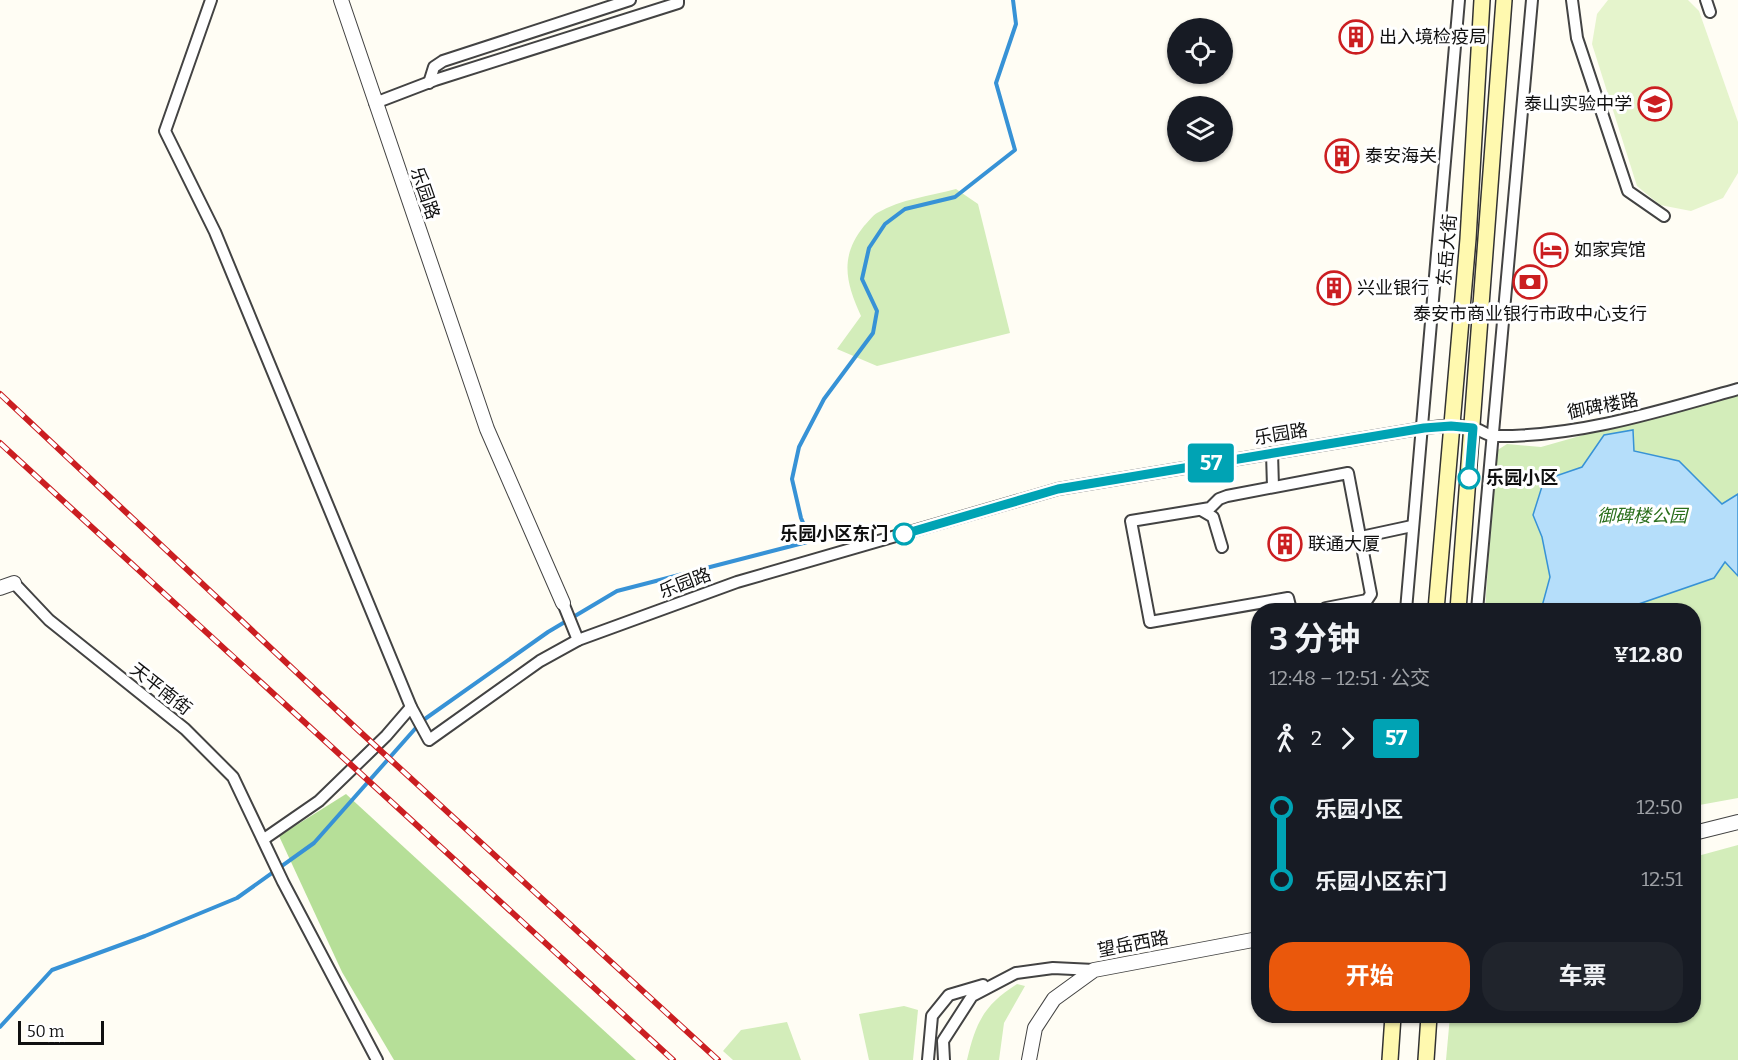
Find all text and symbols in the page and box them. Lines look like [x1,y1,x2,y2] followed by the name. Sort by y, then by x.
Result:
[1167,18,1233,162] map controls
[1167,18,1233,84] button: locate
[1338,19,1374,55] building icon: 出入境检疫局
[1379,26,1487,48] place label: 出入境检疫局
[1637,86,1673,122] school or university icon: 泰山实验中学
[1524,93,1632,115] place label: 泰山实验中学
[1167,96,1233,162] button: layers
[1324,138,1360,174] building icon: 泰安海关
[1365,145,1437,167] place label: 泰安海关
[406,164,444,222] street label: 乐园路
[1433,213,1461,287] street label: 东岳大街
[1533,232,1569,268] hotel icon: 如家宾馆
[1574,239,1646,261] place label: 如家宾馆
[1512,264,1548,300] bank icon: 泰安市商业银行市政中心支行
[1316,270,1352,306] building icon: 兴业银行
[1357,277,1429,299] place label: 兴业银行
[1413,303,1647,325] place label: 泰安市商业银行市政中心支行
[1566,388,1640,424] street label: 御碑楼路
[1253,419,1309,449] street label: 乐园路
[1184,444,1238,482] line badge: 57
[1200,450,1222,476] text: 57
[1458,467,1480,489] marker: 乐园小区
[1486,467,1558,489] place label: 乐园小区
[1597,505,1690,527] park label: 御碑楼公园
[780,523,888,545] place label: 乐园小区东门
[893,523,915,545] marker: 乐园小区东门
[1267,526,1303,562] building icon: 联通大厦
[1308,533,1380,555] place label: 联通大厦
[656,563,714,603] street label: 乐园路
[1269,619,1360,659] text: 3 分钟
[1613,641,1683,668] text: ¥12.80
[126,658,196,720] street label: 天平南街
[1269,666,1430,690] text: 12:48 – 12:51 · 公交
[1269,722,1302,755] icon: walk
[1331,722,1364,755] icon: forward
[1385,725,1407,751] text: 57
[1311,726,1322,750] text: 2
[1636,795,1683,819] text: 12:50
[1315,796,1403,823] text: 乐园小区
[1641,867,1683,891] text: 12:51
[1315,868,1447,895] text: 乐园小区东门
[1096,926,1170,962] street label: 望岳西路
[1269,942,1470,1011] button: 开始
[1482,942,1683,1011] button: 车票
[18,1018,104,1046] scale bar
[27,1022,64,1041] text: 50 m

